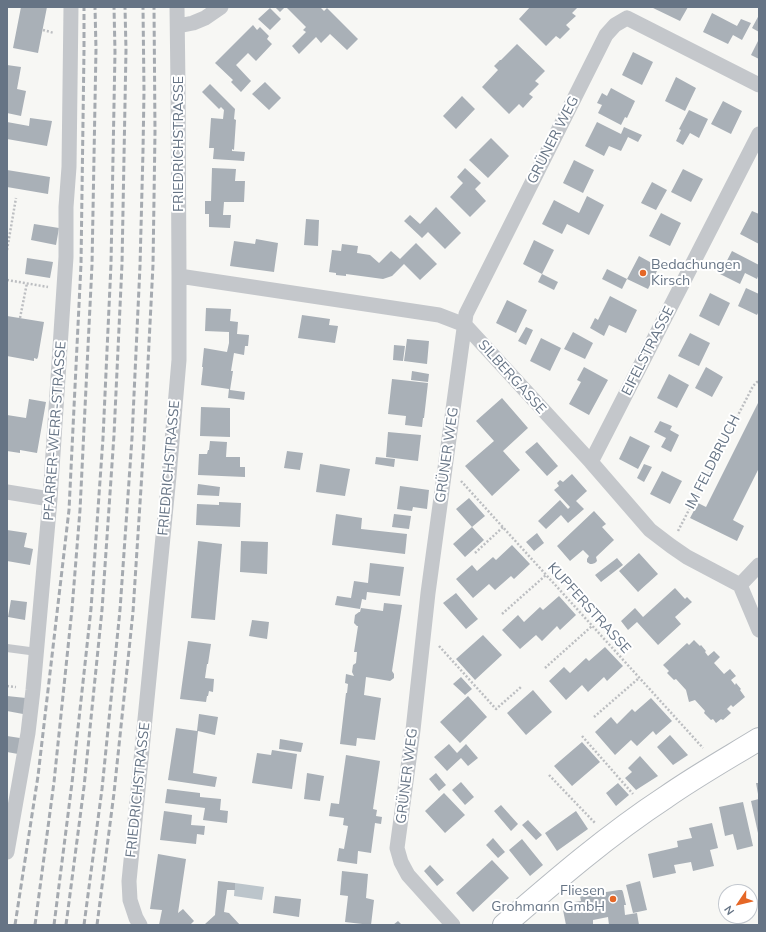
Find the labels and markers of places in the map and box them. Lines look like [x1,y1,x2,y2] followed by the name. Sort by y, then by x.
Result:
[651,257,741,290] place label: Bedachungen Kirsch
[638,268,648,278] marker: Bedachungen Kirsch
[491,883,605,916] place label: Fliesen Grohmann GmbH
[608,894,618,904] marker: Fliesen Grohmann GmbH

